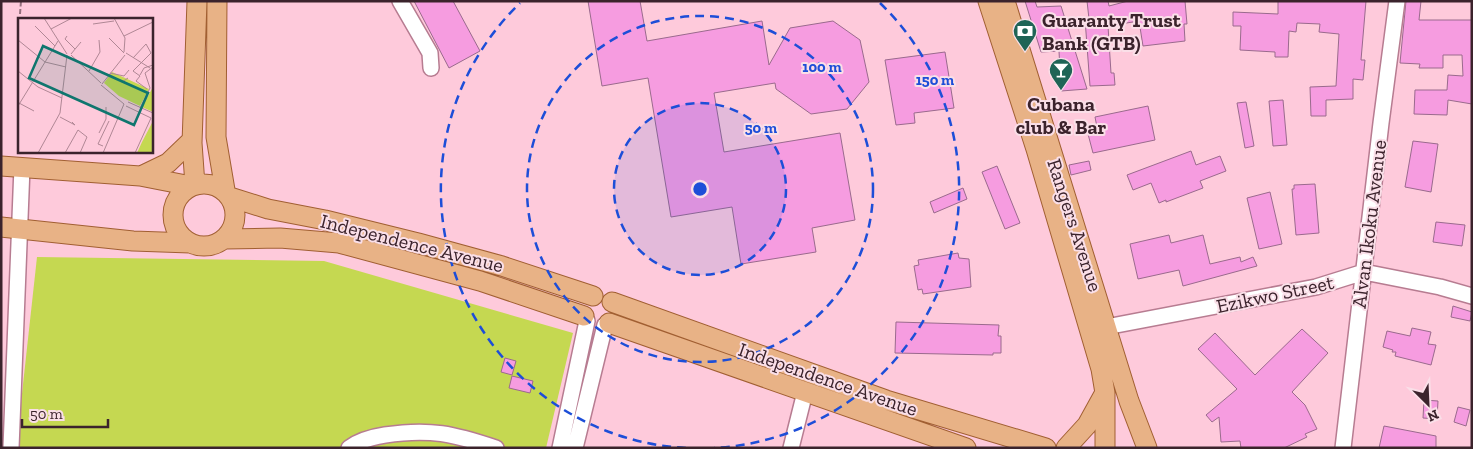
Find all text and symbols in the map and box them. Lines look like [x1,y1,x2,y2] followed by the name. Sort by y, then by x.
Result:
[1042,8,1182,55] place label: Guaranty Trust Bank (GTB)
[18,18,152,152] inset map
[1012,18,1038,52] bank icon: Guaranty Trust Bank (GTB)
[1048,57,1074,91] bar icon: Cubana club & Bar
[802,58,842,76] text: 100 m
[916,71,954,89] text: 150 m
[1016,92,1107,139] place label: Cubana club & Bar
[745,119,777,137] text: 50 m
[1347,138,1391,310] street label: Alvan Ikoku Avenue
[1042,156,1108,294] street label: Rangers Avenue
[691,180,709,198] centre of rings
[318,209,506,277] street label: Independence Avenue
[1214,270,1337,318] street label: Ezikwo Street
[735,337,921,421] street label: Independence Avenue
[1403,379,1453,429] north arrow
[22,396,109,428] scale bar
[30,405,63,423] text: 50 m
[1424,405,1441,425] text: N

